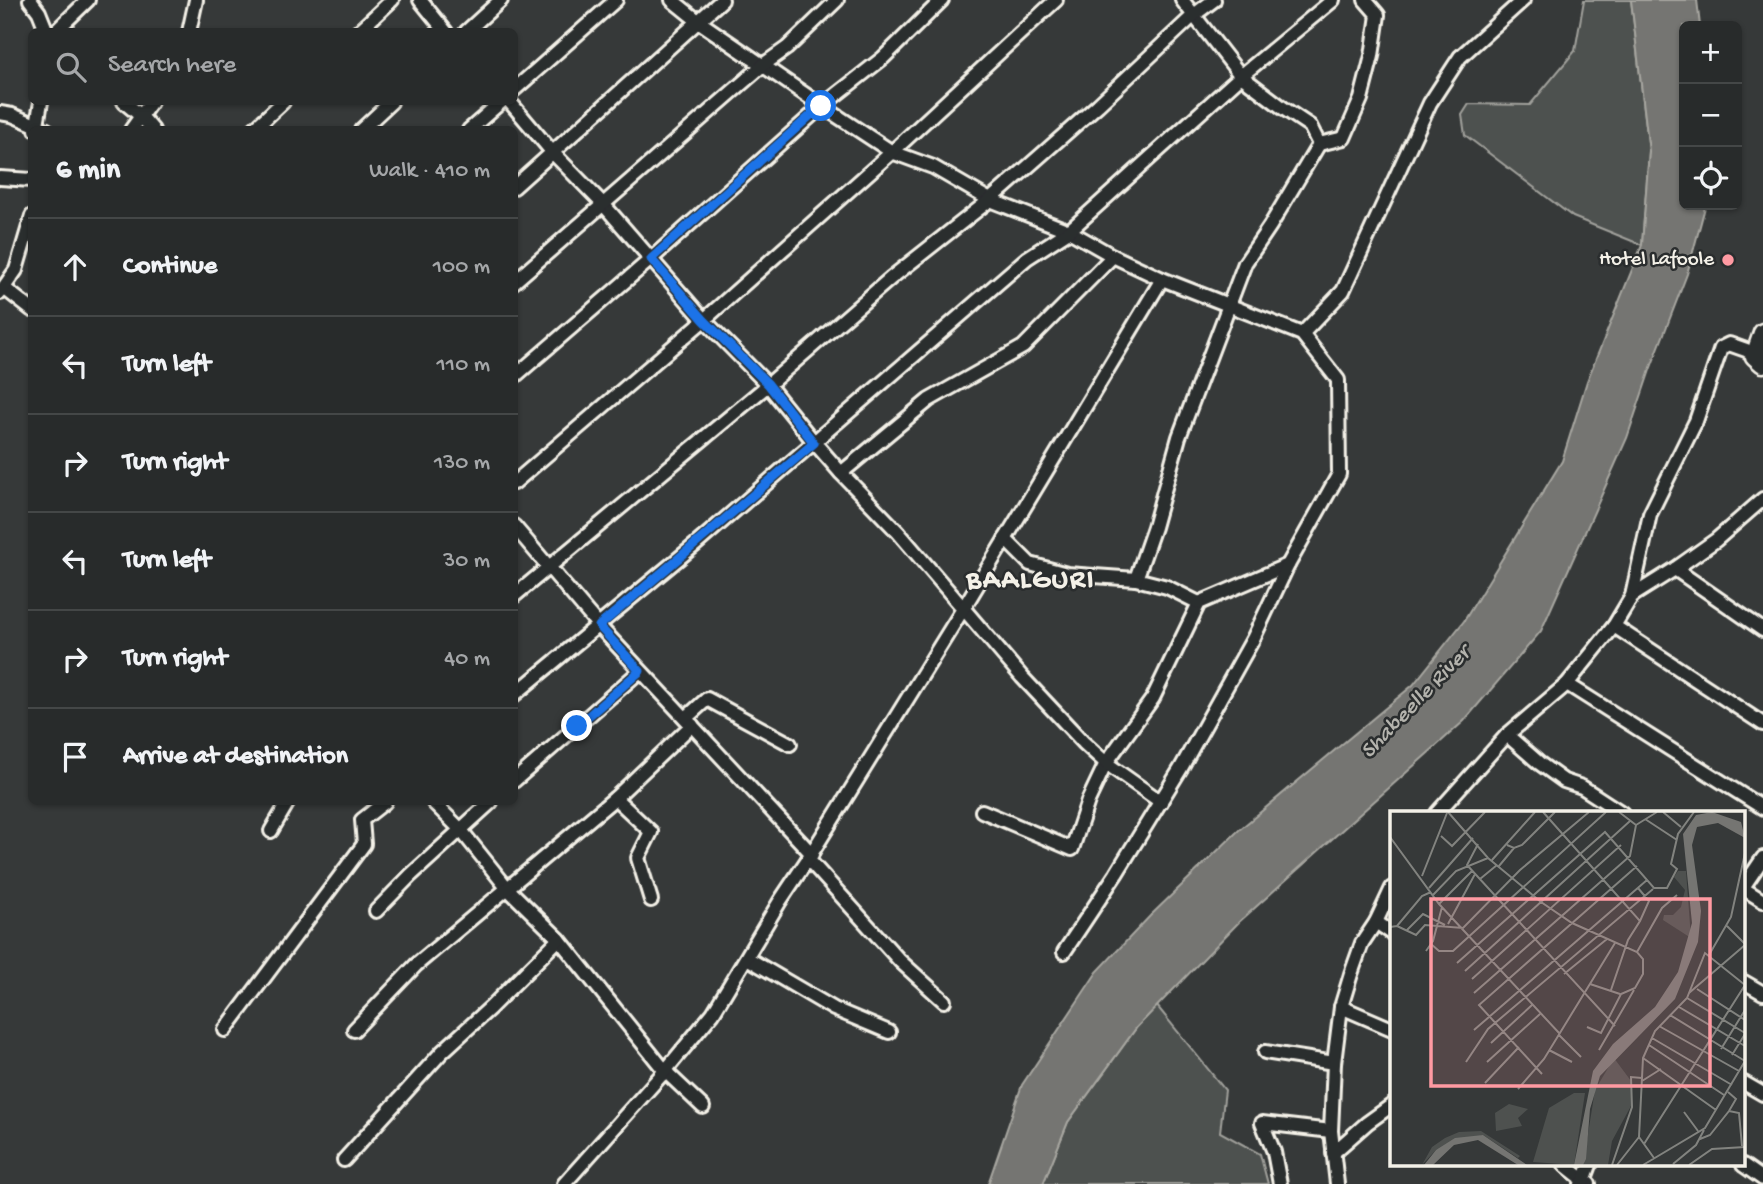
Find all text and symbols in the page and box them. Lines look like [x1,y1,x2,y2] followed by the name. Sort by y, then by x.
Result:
[1679,21,1742,210] map controls
[1679,21,1742,84] button: +
[28,28,518,105] search box
[52,48,90,86] icon: search
[108,51,236,82] text: Search here
[1679,84,1742,147] button: −
[805,90,836,121] route start
[1679,147,1742,210] button: locate
[56,154,120,189] text: 6 min
[369,158,490,185] text: Walk · 410 m
[56,248,94,286] icon: ahead
[1599,248,1715,273] place label: Hotel Lafoole
[123,252,217,283] text: Continue
[1720,252,1736,268] marker: Hotel Lafoole
[433,254,490,281] text: 100 m
[56,346,94,384] icon: left
[123,350,211,381] text: Turn left
[437,352,490,379] text: 110 m
[56,444,94,482] icon: right
[123,448,227,479] text: Turn right
[434,450,490,477] text: 130 m
[56,542,94,580] icon: left
[123,546,211,577] text: Turn left
[443,548,490,575] text: 30 m
[966,565,1095,598] district label: BAALGURI
[1355,638,1480,765] water label: Shabeelle River
[56,640,94,678] icon: right
[123,644,227,675] text: Turn right
[444,646,490,673] text: 40 m
[561,710,592,741] route end
[56,738,94,776] icon: arrive
[123,742,348,773] text: Arrive at destination
[1390,811,1746,1166] inset map

